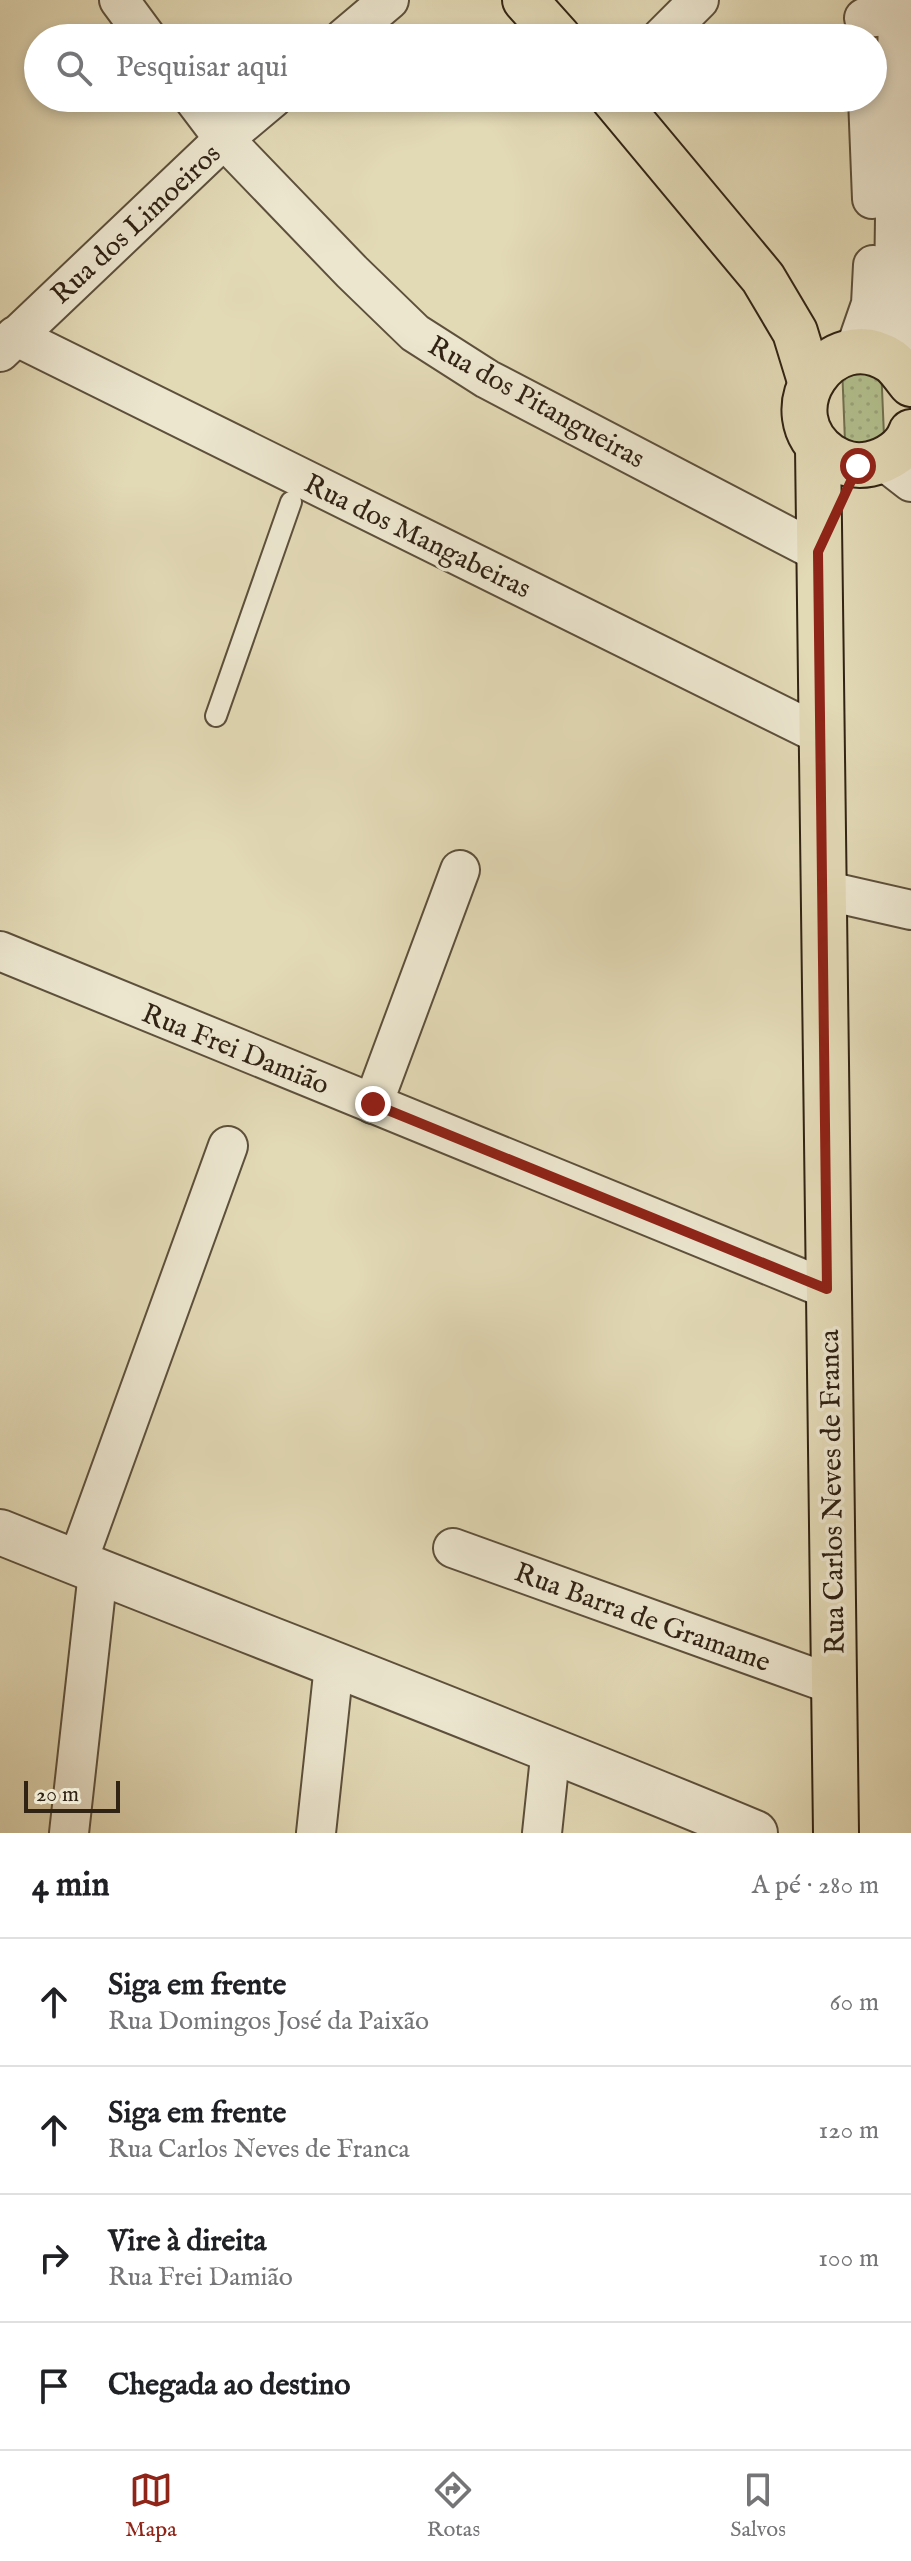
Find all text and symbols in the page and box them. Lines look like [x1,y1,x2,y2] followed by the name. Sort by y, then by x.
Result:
[24,24,887,112] search box
[52,46,96,90] icon: search
[116,49,288,87] text: Pesquisar aqui
[45,137,229,312] street label: Rua dos Limoeiros
[421,329,650,477] street label: Rua dos Pitangueiras
[840,448,876,484] route start
[298,467,536,607] street label: Rua dos Mangabeiras
[136,997,334,1104] street label: Rua Frei Damião
[355,1086,391,1122] route end
[813,1328,854,1655] street label: Rua Carlos Neves de Franca
[509,1556,775,1681] street label: Rua Barra de Gramame
[24,1777,120,1813] scale bar
[36,1781,79,1809] text: 20 m
[32,1864,110,1907] text: 4 min
[752,1869,879,1902] text: A pé · 280 m
[108,1967,286,2005] text: Siga em frente
[32,1980,76,2024] icon: ahead
[830,1986,879,2019] text: 60 m
[108,2005,429,2038] text: Rua Domingos José da Paixão
[108,2095,286,2133] text: Siga em frente
[32,2108,76,2152] icon: ahead
[819,2114,879,2147] text: 120 m
[108,2133,410,2166] text: Rua Carlos Neves de Franca
[108,2223,267,2261] text: Vire à direita
[32,2236,76,2280] icon: right
[818,2242,879,2275] text: 100 m
[108,2261,293,2294] text: Rua Frei Damião
[32,2364,76,2408] icon: arrive
[108,2367,350,2405] text: Chegada ao destino
[125,2468,177,2544] tab: Mapa
[427,2468,480,2544] tab: Rotas
[730,2468,786,2544] tab: Salvos

